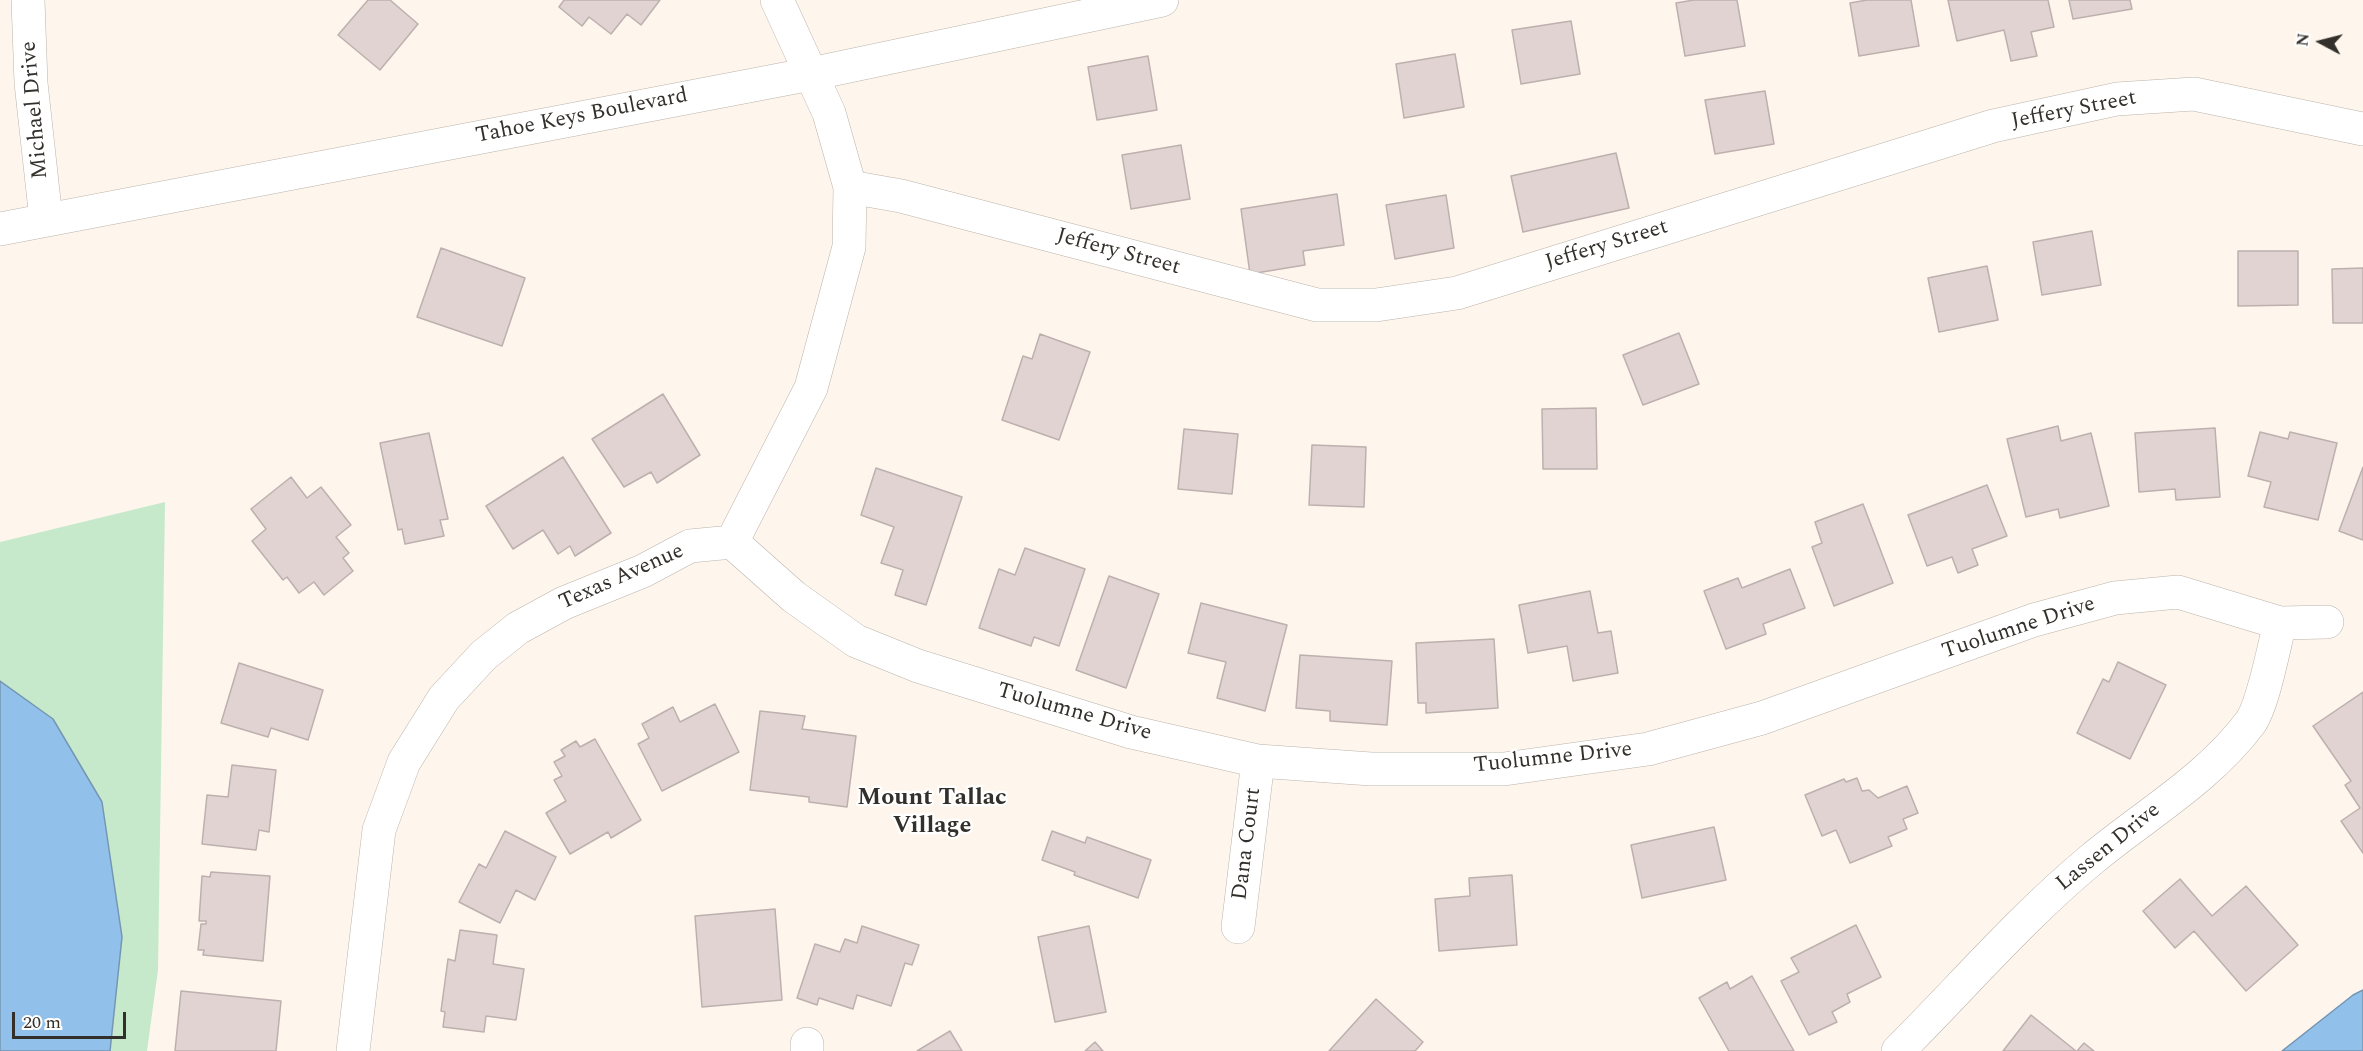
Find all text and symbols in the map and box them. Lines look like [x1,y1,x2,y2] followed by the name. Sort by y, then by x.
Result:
[2291,12,2351,72] north arrow
[2290,32,2316,48] text: N
[17,40,55,180] street label: Michael Drive
[474,83,690,151] street label: Tahoe Keys Boulevard
[2009,86,2139,136] street label: Jeffery Street
[1542,215,1672,277] street label: Jeffery Street
[1053,224,1183,282] street label: Jeffery Street
[556,539,688,617] street label: Texas Avenue
[1939,592,2099,666] street label: Tuolumne Drive
[994,678,1154,748] street label: Tuolumne Drive
[1472,738,1634,780] street label: Tuolumne Drive
[857,785,1007,841] district label: Mount Tallac Village
[1228,786,1268,902] street label: Dana Court
[2052,798,2166,898] street label: Lassen Drive
[15,1000,129,1038] scale bar
[23,1009,61,1036] text: 20 m

